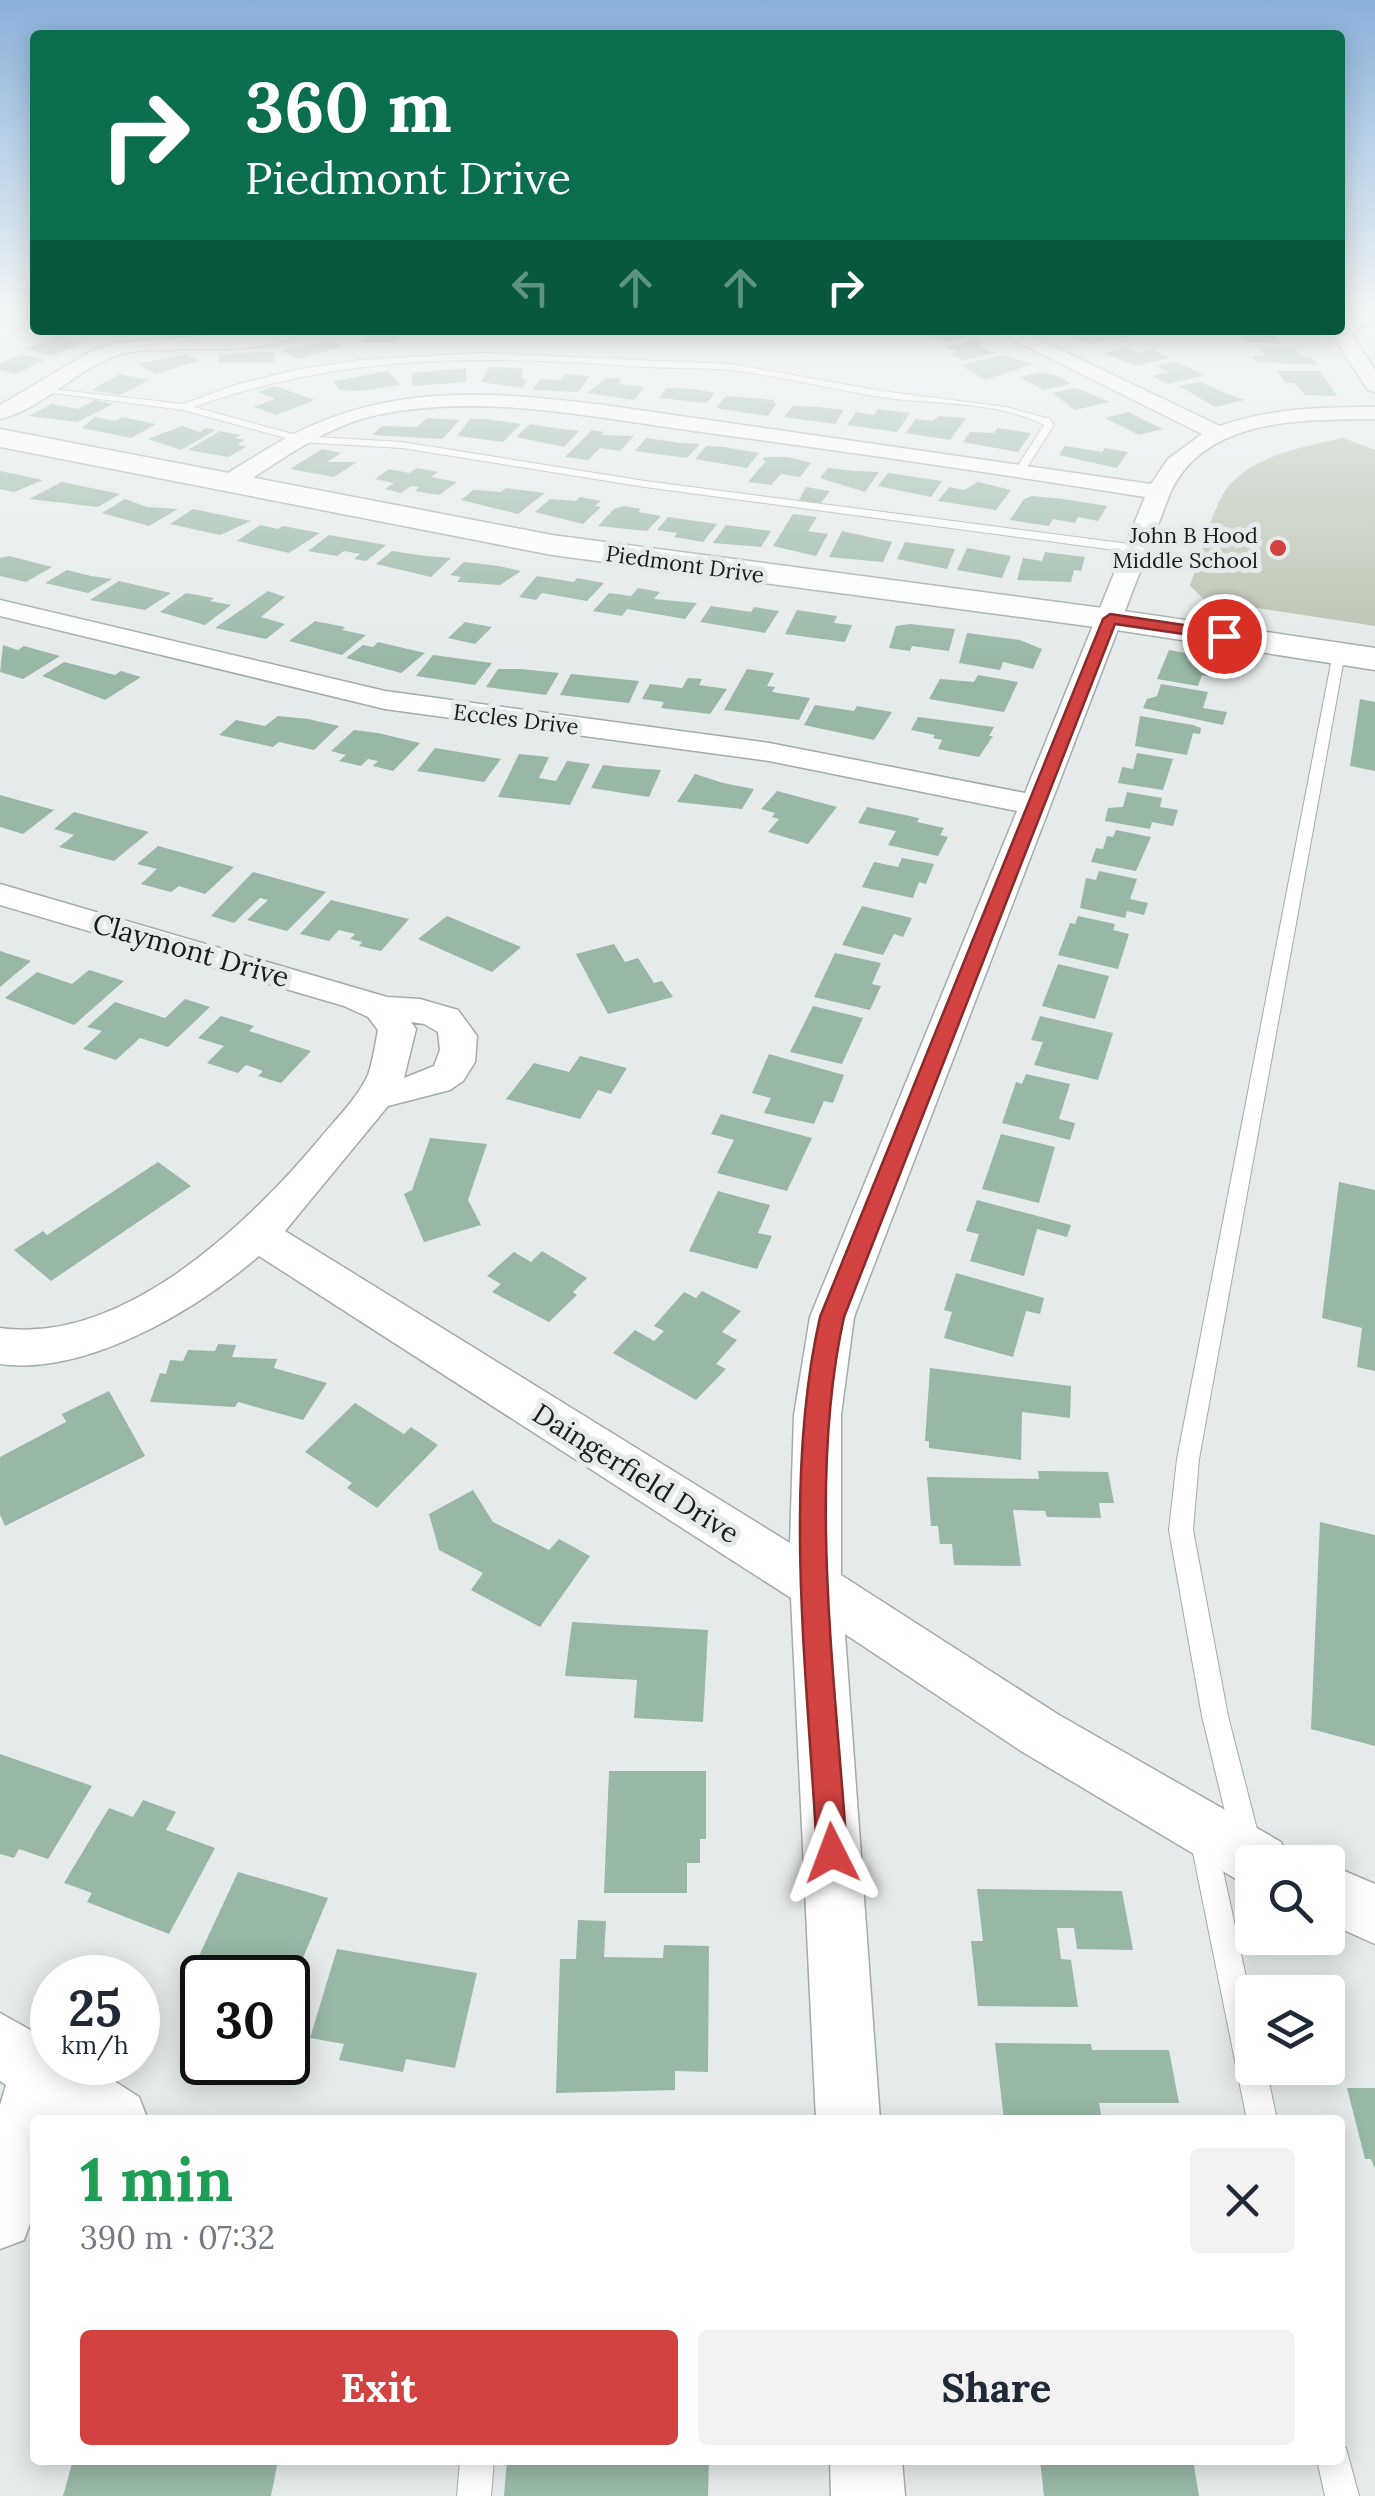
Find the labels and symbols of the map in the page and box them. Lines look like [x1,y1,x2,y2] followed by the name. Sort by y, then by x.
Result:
[1113,521,1258,574] place label: John B Hood Middle School
[1267,537,1289,559] marker: John B Hood Middle School
[604,539,766,589] street label: Piedmont Drive
[1182,594,1267,679] pin
[452,697,580,741] street label: Eccles Drive
[89,905,293,995] street label: Claymont Drive
[526,1395,746,1551] street label: Daingerfield Drive
[780,1801,884,1905] position arrow
[180,1955,310,2085] speed limit sign: 30

